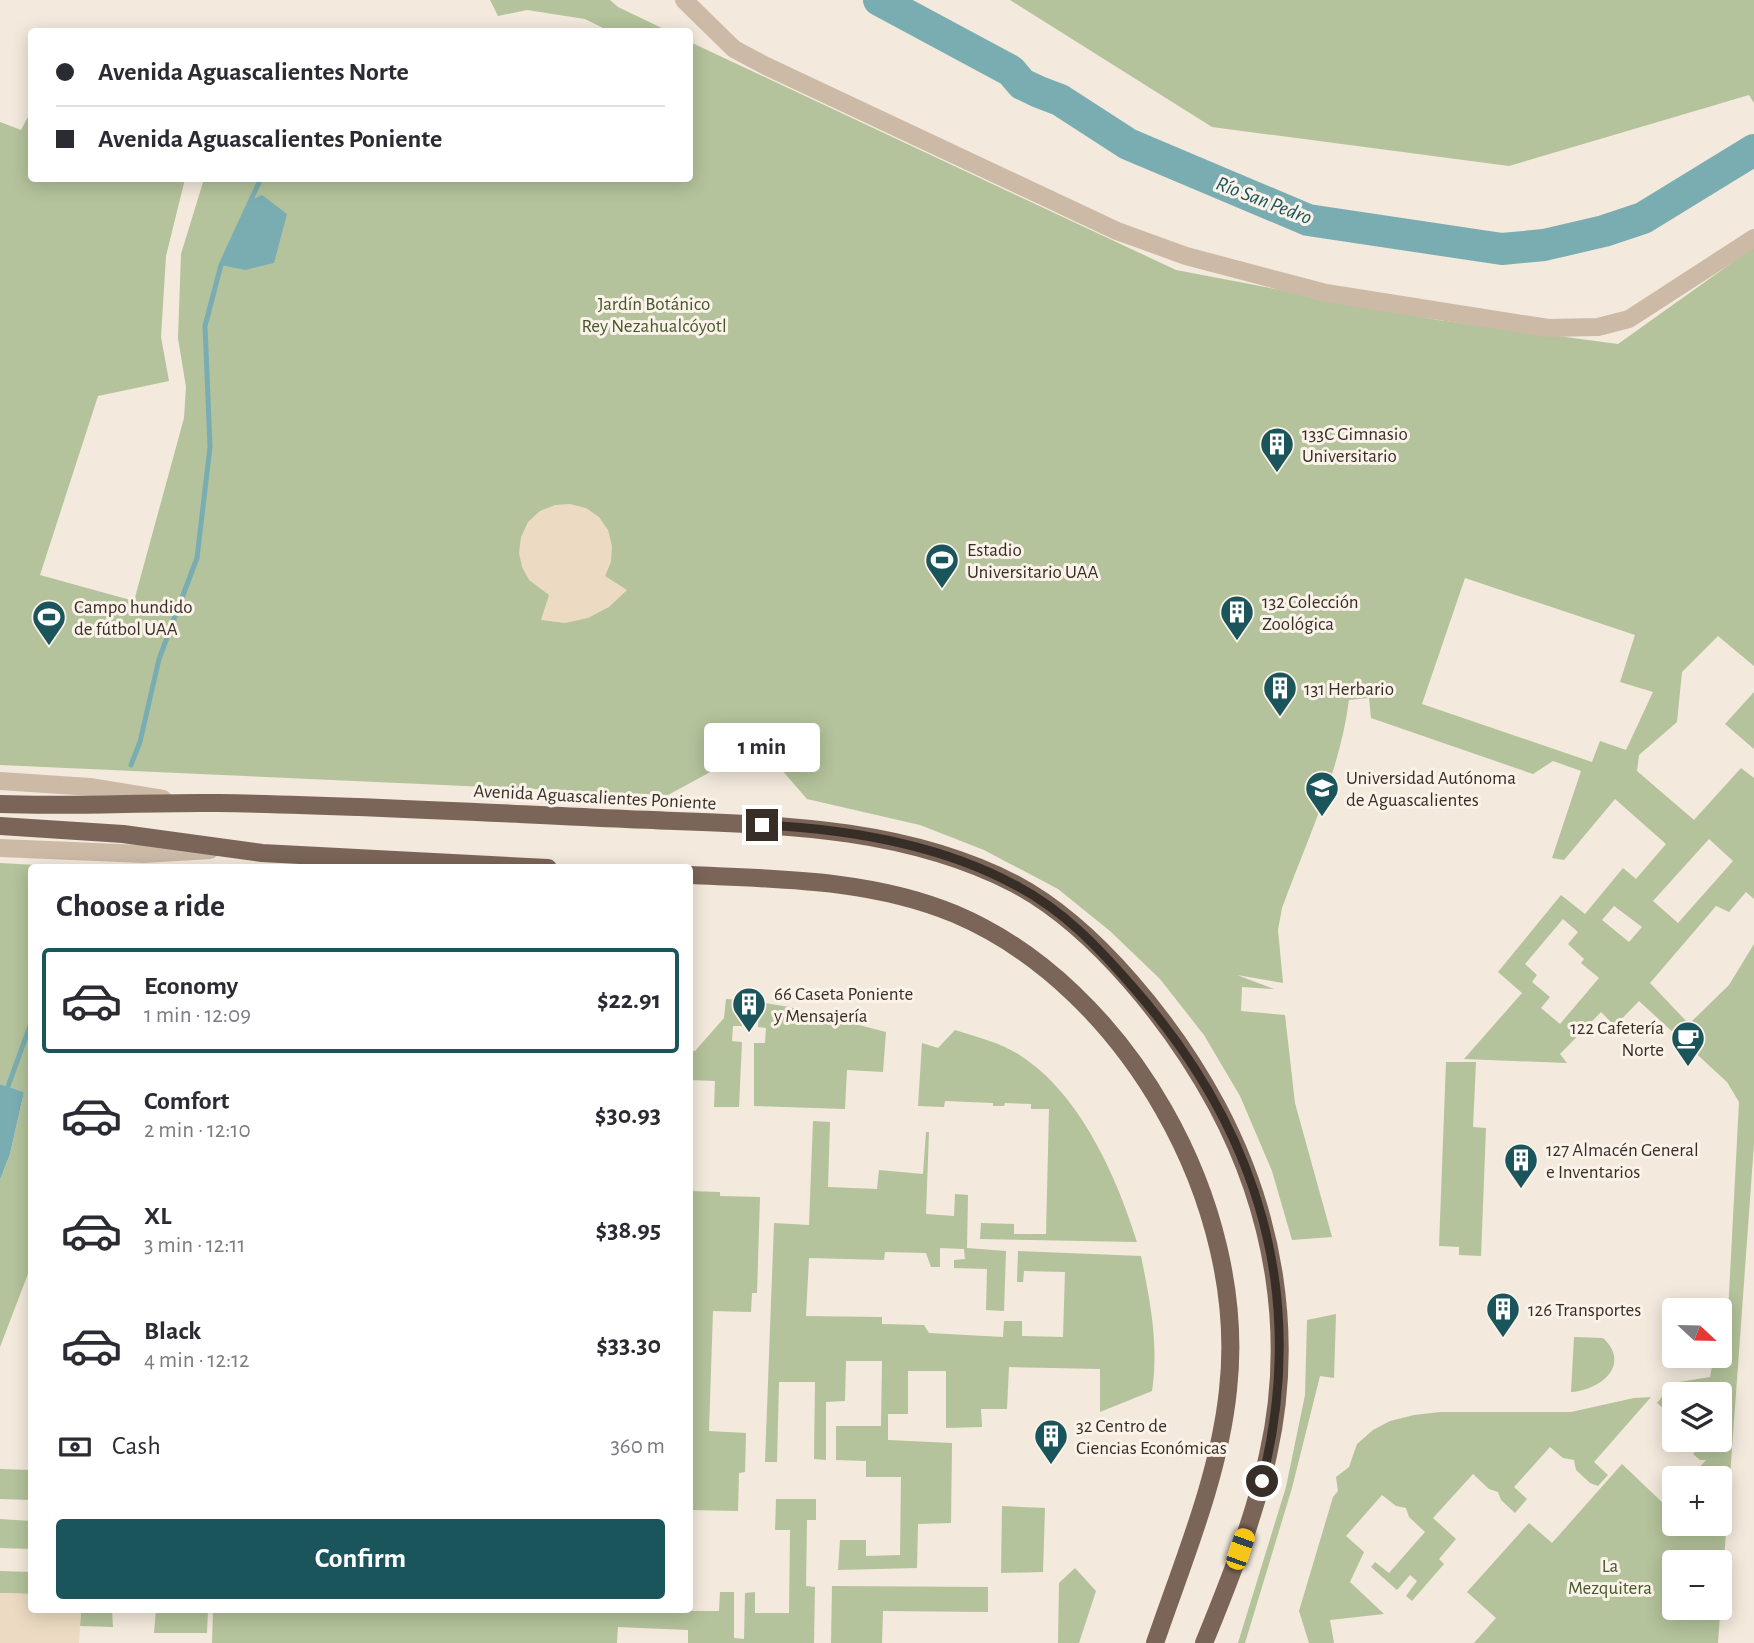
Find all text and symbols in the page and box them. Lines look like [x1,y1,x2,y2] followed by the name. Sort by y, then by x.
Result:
[98,59,409,85] text: Avenida Aguascalientes Norte
[98,126,442,152] text: Avenida Aguascalientes Poniente
[1213,173,1315,228] water label: Río San Pedro
[581,295,727,336] park label: Jardín Botánico Rey Nezahualcóyotl
[1258,425,1296,474] building icon: 133C Gimnasio Universitario
[1302,425,1408,466] place label: 133C Gimnasio Universitario
[923,541,961,590] sports icon: Estadio Universitario UAA
[967,541,1099,582] place label: Estadio Universitario UAA
[1218,593,1256,642] building icon: 132 Colección Zoológica
[1262,593,1359,634] place label: 132 Colección Zoológica
[30,598,68,647] sports icon: Campo hundido de fútbol UAA
[74,598,193,639] place label: Campo hundido de fútbol UAA
[1261,669,1299,718] building icon: 131 Herbario
[1304,680,1394,699] place label: 131 Herbario
[704,724,820,772] callout: 1 min
[738,736,786,759] text: 1 min
[1303,769,1341,818] school or university icon: Universidad Autónoma de Aguascalientes
[1346,769,1516,810] place label: Universidad Autónoma de Aguascalientes
[473,782,717,813] street label: Avenida Aguascalientes Poniente
[746,809,778,841] route end
[56,890,225,922] text: Choose a ride
[60,969,123,1032] icon: car
[144,973,238,999] text: Economy
[730,985,768,1034] building icon: 66 Caseta Poniente y Mensajería
[773,985,913,1026] place label: 66 Caseta Poniente y Mensajería
[597,987,661,1013] text: $22.91
[144,1004,251,1027] text: 1 min · 12:09
[1570,1019,1664,1060] place label: 122 Cafetería Norte
[1669,1019,1707,1068] cafe icon: 122 Cafetería Norte
[60,1084,123,1147] icon: car
[144,1088,229,1114] text: Comfort
[595,1102,661,1128] text: $30.93
[144,1119,251,1142] text: 2 min · 12:10
[1502,1141,1540,1190] building icon: 127 Almacén General e Inventarios
[1546,1141,1699,1182] place label: 127 Almacén General e Inventarios
[60,1199,123,1262] icon: car
[144,1203,171,1229] text: XL
[596,1217,661,1243] text: $38.95
[144,1234,245,1257] text: 3 min · 12:11
[1484,1290,1522,1339] building icon: 126 Transportes
[1662,1298,1732,1368] north arrow
[1662,1298,1732,1620] map controls
[1528,1301,1641,1320] place label: 126 Transportes
[60,1314,123,1377] icon: car
[144,1318,201,1344] text: Black
[596,1332,661,1358] text: $33.30
[144,1349,250,1372] text: 4 min · 12:12
[1662,1382,1732,1452] button: layers
[1032,1417,1070,1466] building icon: 32 Centro de Ciencias Económicas
[1076,1417,1227,1458] place label: 32 Centro de Ciencias Económicas
[56,1428,94,1466] icon: cash
[112,1433,161,1459] text: Cash
[610,1435,665,1458] text: 360 m
[1246,1465,1278,1497] route start
[1662,1466,1732,1536] button: +
[56,1519,665,1599] button: Confirm
[1224,1526,1257,1572] car
[1662,1550,1732,1620] button: −
[1568,1557,1652,1598] park label: La Mezquitera

